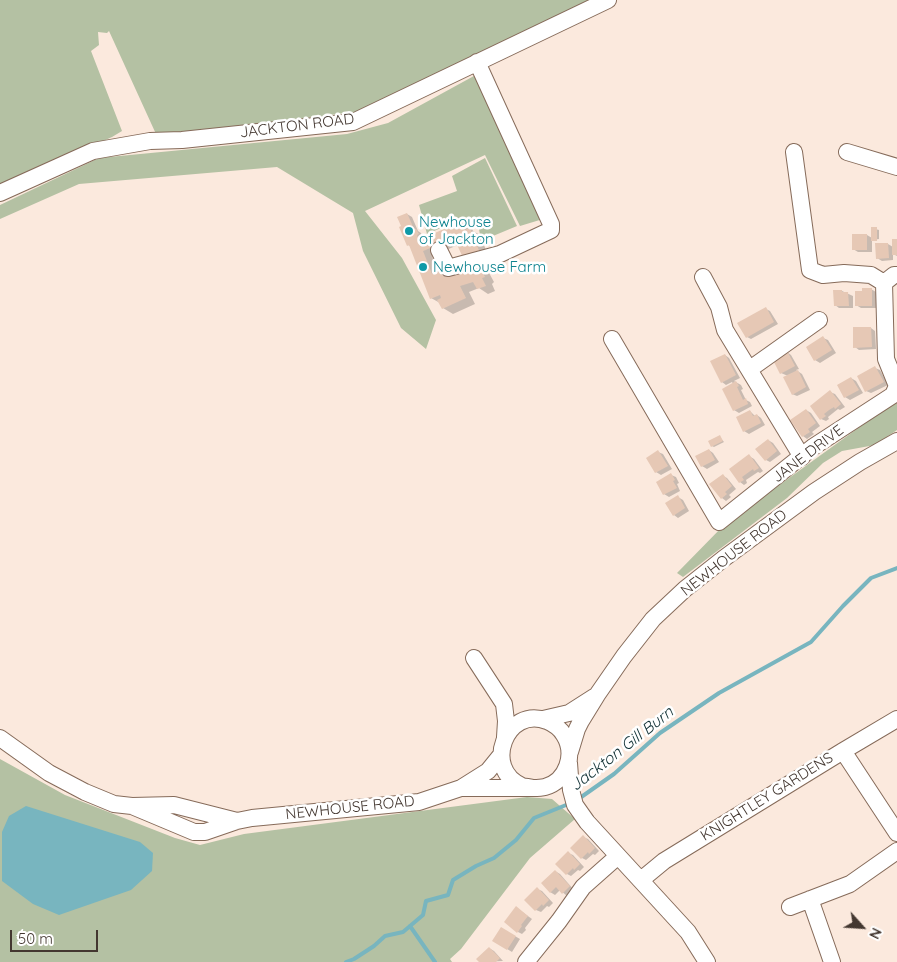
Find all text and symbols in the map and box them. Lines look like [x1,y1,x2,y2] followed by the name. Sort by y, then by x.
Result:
[239,110,355,142] street label: JACKTON ROAD
[419,213,494,248] place label: Newhouse of Jackton
[403,225,415,237] marker: Newhouse of Jackton
[433,258,546,276] place label: Newhouse Farm
[417,261,429,273] marker: Newhouse Farm
[769,421,847,487] street label: JANE DRIVE
[677,506,791,600] street label: NEWHOUSE ROAD
[567,703,677,795] water label: Jackton Gill Burn
[697,749,837,845] street label: KNIGHTLEY GARDENS
[285,792,415,824] street label: NEWHOUSE ROAD
[837,902,887,952] north arrow
[12,920,100,952] scale bar
[865,925,886,942] text: N
[18,929,53,948] text: 50 m

